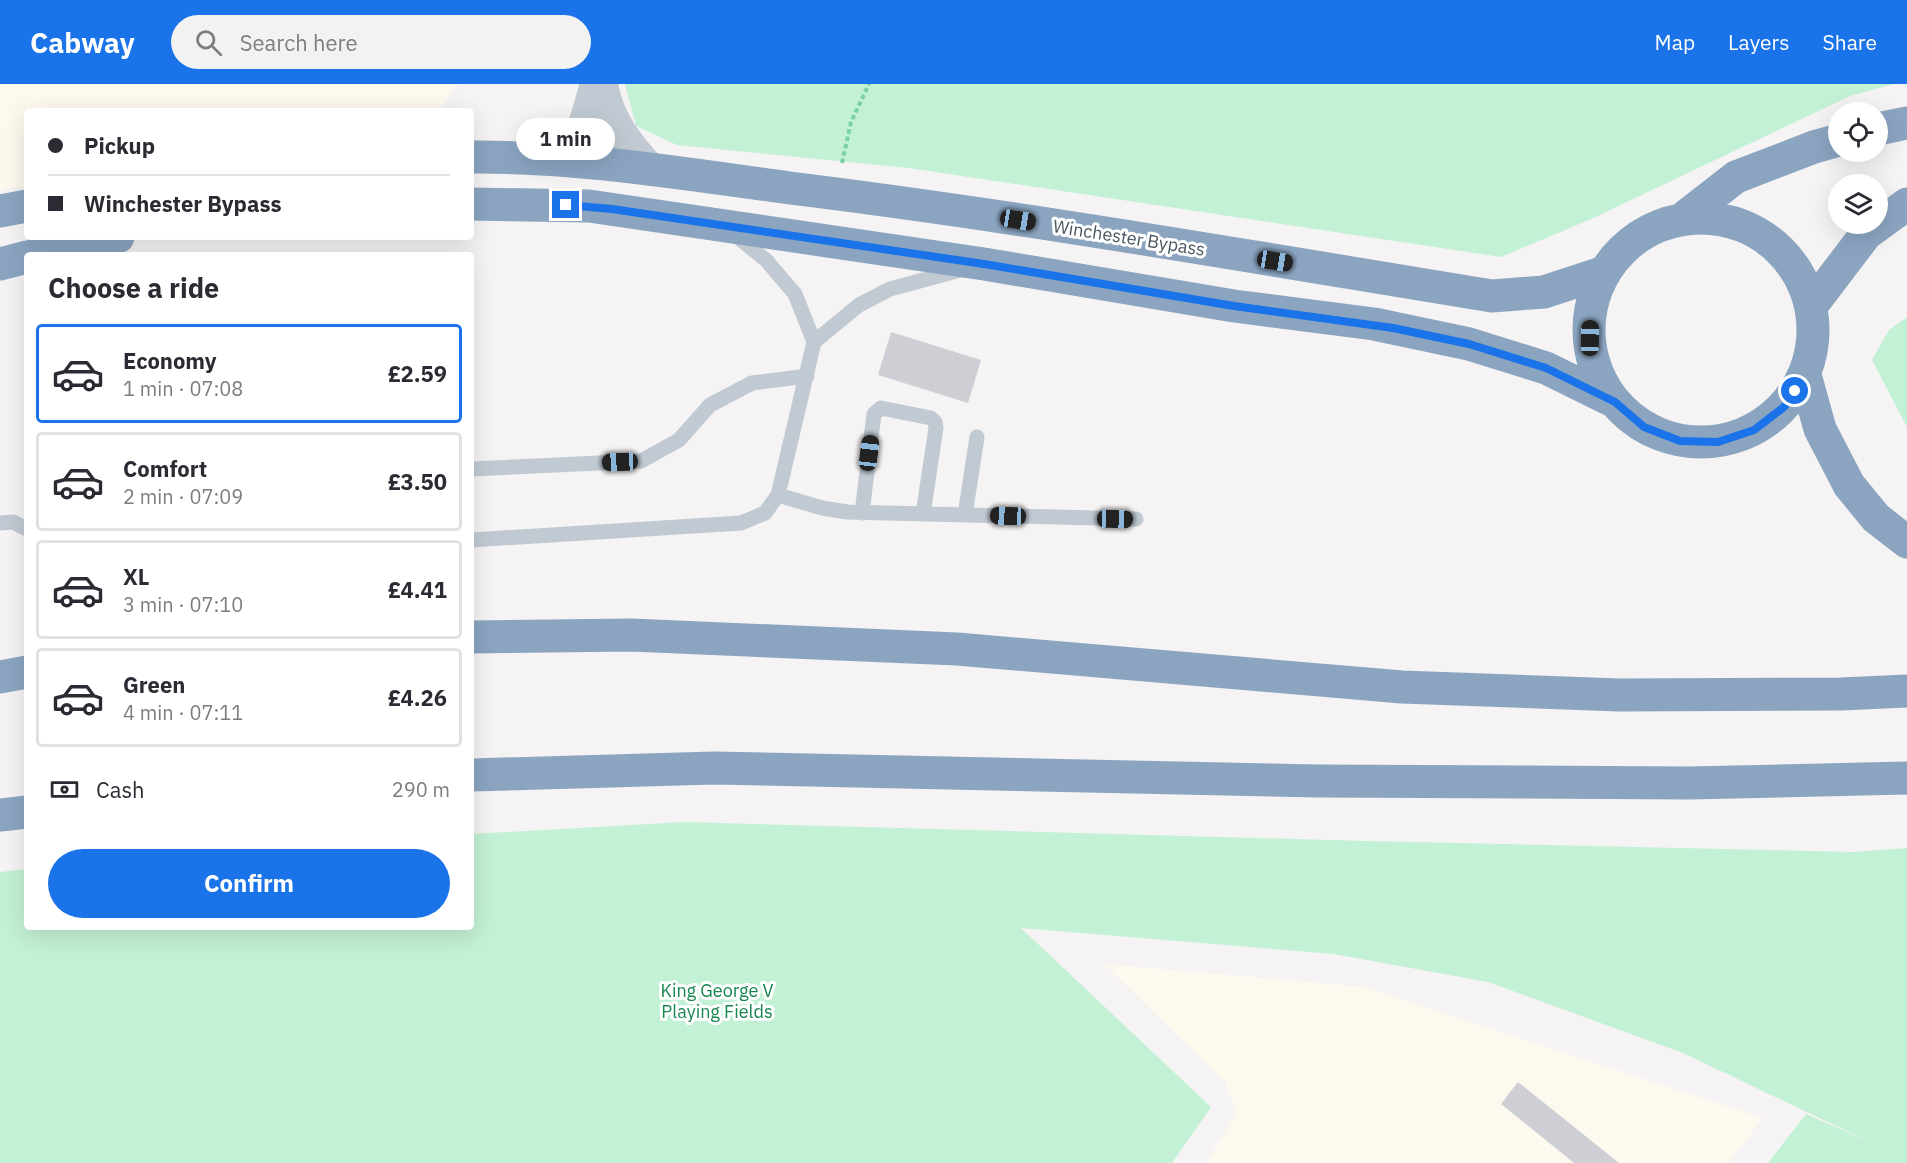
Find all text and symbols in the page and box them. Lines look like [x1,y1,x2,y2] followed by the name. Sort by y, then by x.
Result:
[171,15,591,69] search box
[30,24,135,61] text: Cabway
[192,26,225,59] icon: search
[240,28,358,57] text: Search here
[1655,28,1695,56] text: Map
[1728,28,1790,56] text: Layers
[1823,28,1877,56] text: Share
[1828,102,1888,234] map controls
[1828,102,1888,162] button: locate
[516,118,616,160] callout: 1 min
[539,125,592,152] text: 1 min
[84,131,155,160] text: Pickup
[1828,174,1888,234] button: layers
[84,189,282,218] text: Winchester Bypass
[552,191,579,218] route end
[999,208,1037,232] car
[1051,214,1207,261] street label: Winchester Bypass
[1256,249,1294,273] car
[48,270,219,305] text: Choose a ride
[1581,320,1599,356] car
[123,346,217,375] text: Economy
[51,347,105,401] icon: car
[388,359,447,388] text: £2.59
[123,375,243,402] text: 1 min · 07:08
[1781,377,1808,404] route start
[858,434,880,472] car
[602,452,638,472] car
[123,454,207,483] text: Comfort
[51,455,105,509] icon: car
[388,467,447,496] text: £3.50
[123,483,243,510] text: 2 min · 07:09
[990,506,1026,526] car
[1097,510,1133,528] car
[123,562,149,591] text: XL
[51,563,105,617] icon: car
[388,575,447,604] text: £4.41
[123,591,243,618] text: 3 min · 07:10
[123,670,185,699] text: Green
[51,671,105,725] icon: car
[388,683,447,712] text: £4.26
[123,699,243,726] text: 4 min · 07:11
[48,773,81,806] icon: cash
[96,775,145,804] text: Cash
[392,776,450,803] text: 290 m
[48,849,450,918] button: Confirm
[660,979,774,1023] park label: King George V Playing Fields

